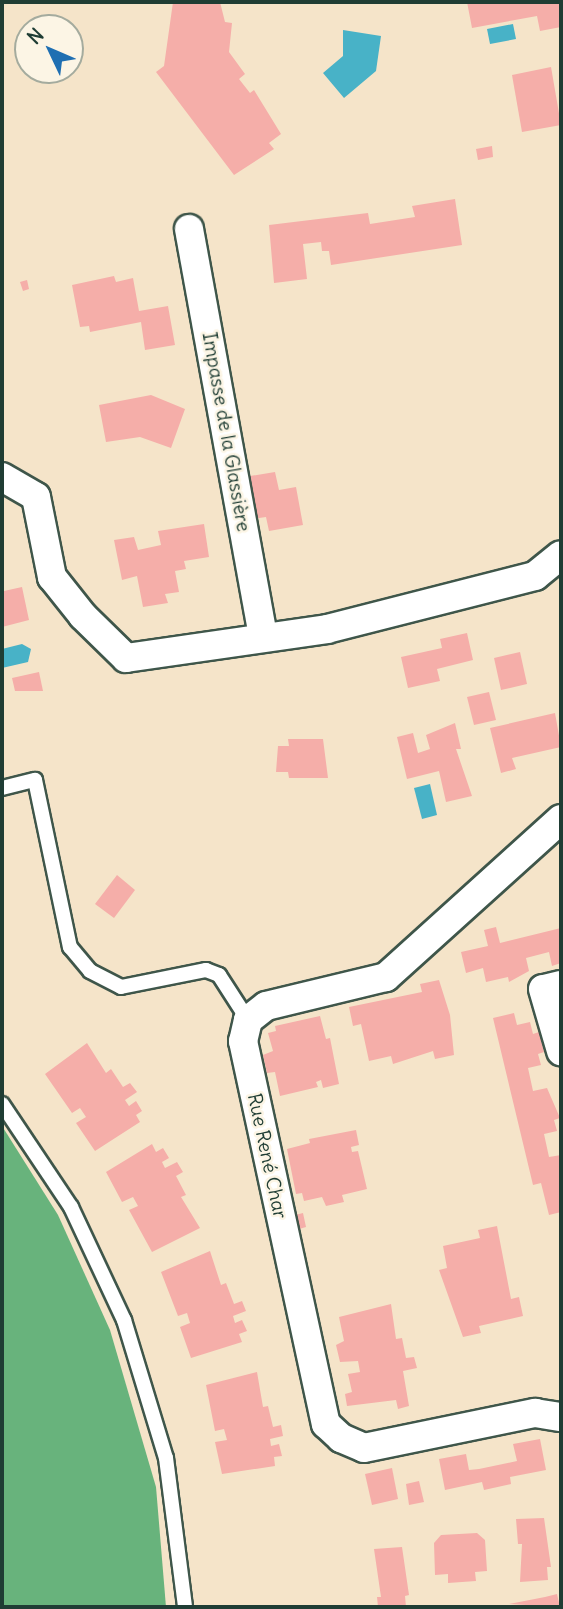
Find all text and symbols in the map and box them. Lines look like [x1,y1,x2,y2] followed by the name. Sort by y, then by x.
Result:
[14,14,84,84] north arrow
[22,23,49,49] text: N
[197,331,255,533] street label: Impasse de la Glassière
[243,1091,291,1221] street label: Rue René Char

